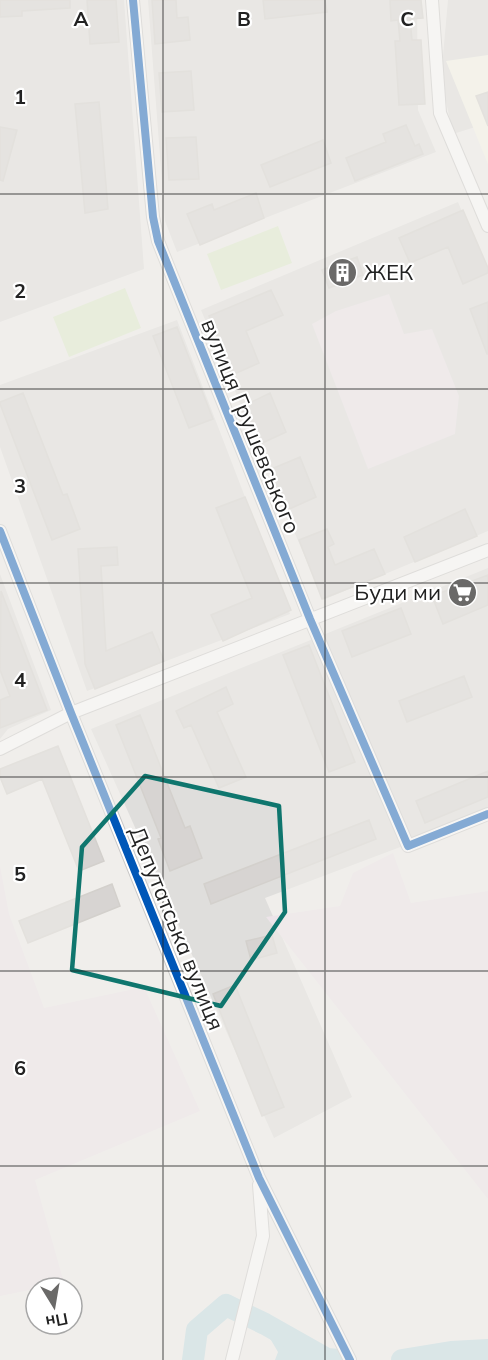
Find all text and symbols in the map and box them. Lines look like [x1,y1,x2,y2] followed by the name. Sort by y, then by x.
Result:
[74,6,89,31] text: A
[237,6,251,31] text: B
[400,6,414,31] text: C
[14,84,26,109] text: 1
[327,256,359,288] building icon: ЖЕК
[364,258,414,286] place label: ЖЕК
[14,278,26,303] text: 2
[195,314,307,538] street label: вулиця Грушевського
[14,473,26,498] text: 3
[446,576,478,608] supermarket icon: Буди ми
[354,578,441,606] place label: Буди ми
[14,667,26,692] text: 4
[123,822,231,1034] street label: Депутатська вулиця
[14,861,26,886] text: 5
[14,1055,26,1080] text: 6
[24,1276,84,1336] north arrow
[44,1309,70,1333] text: Пн

